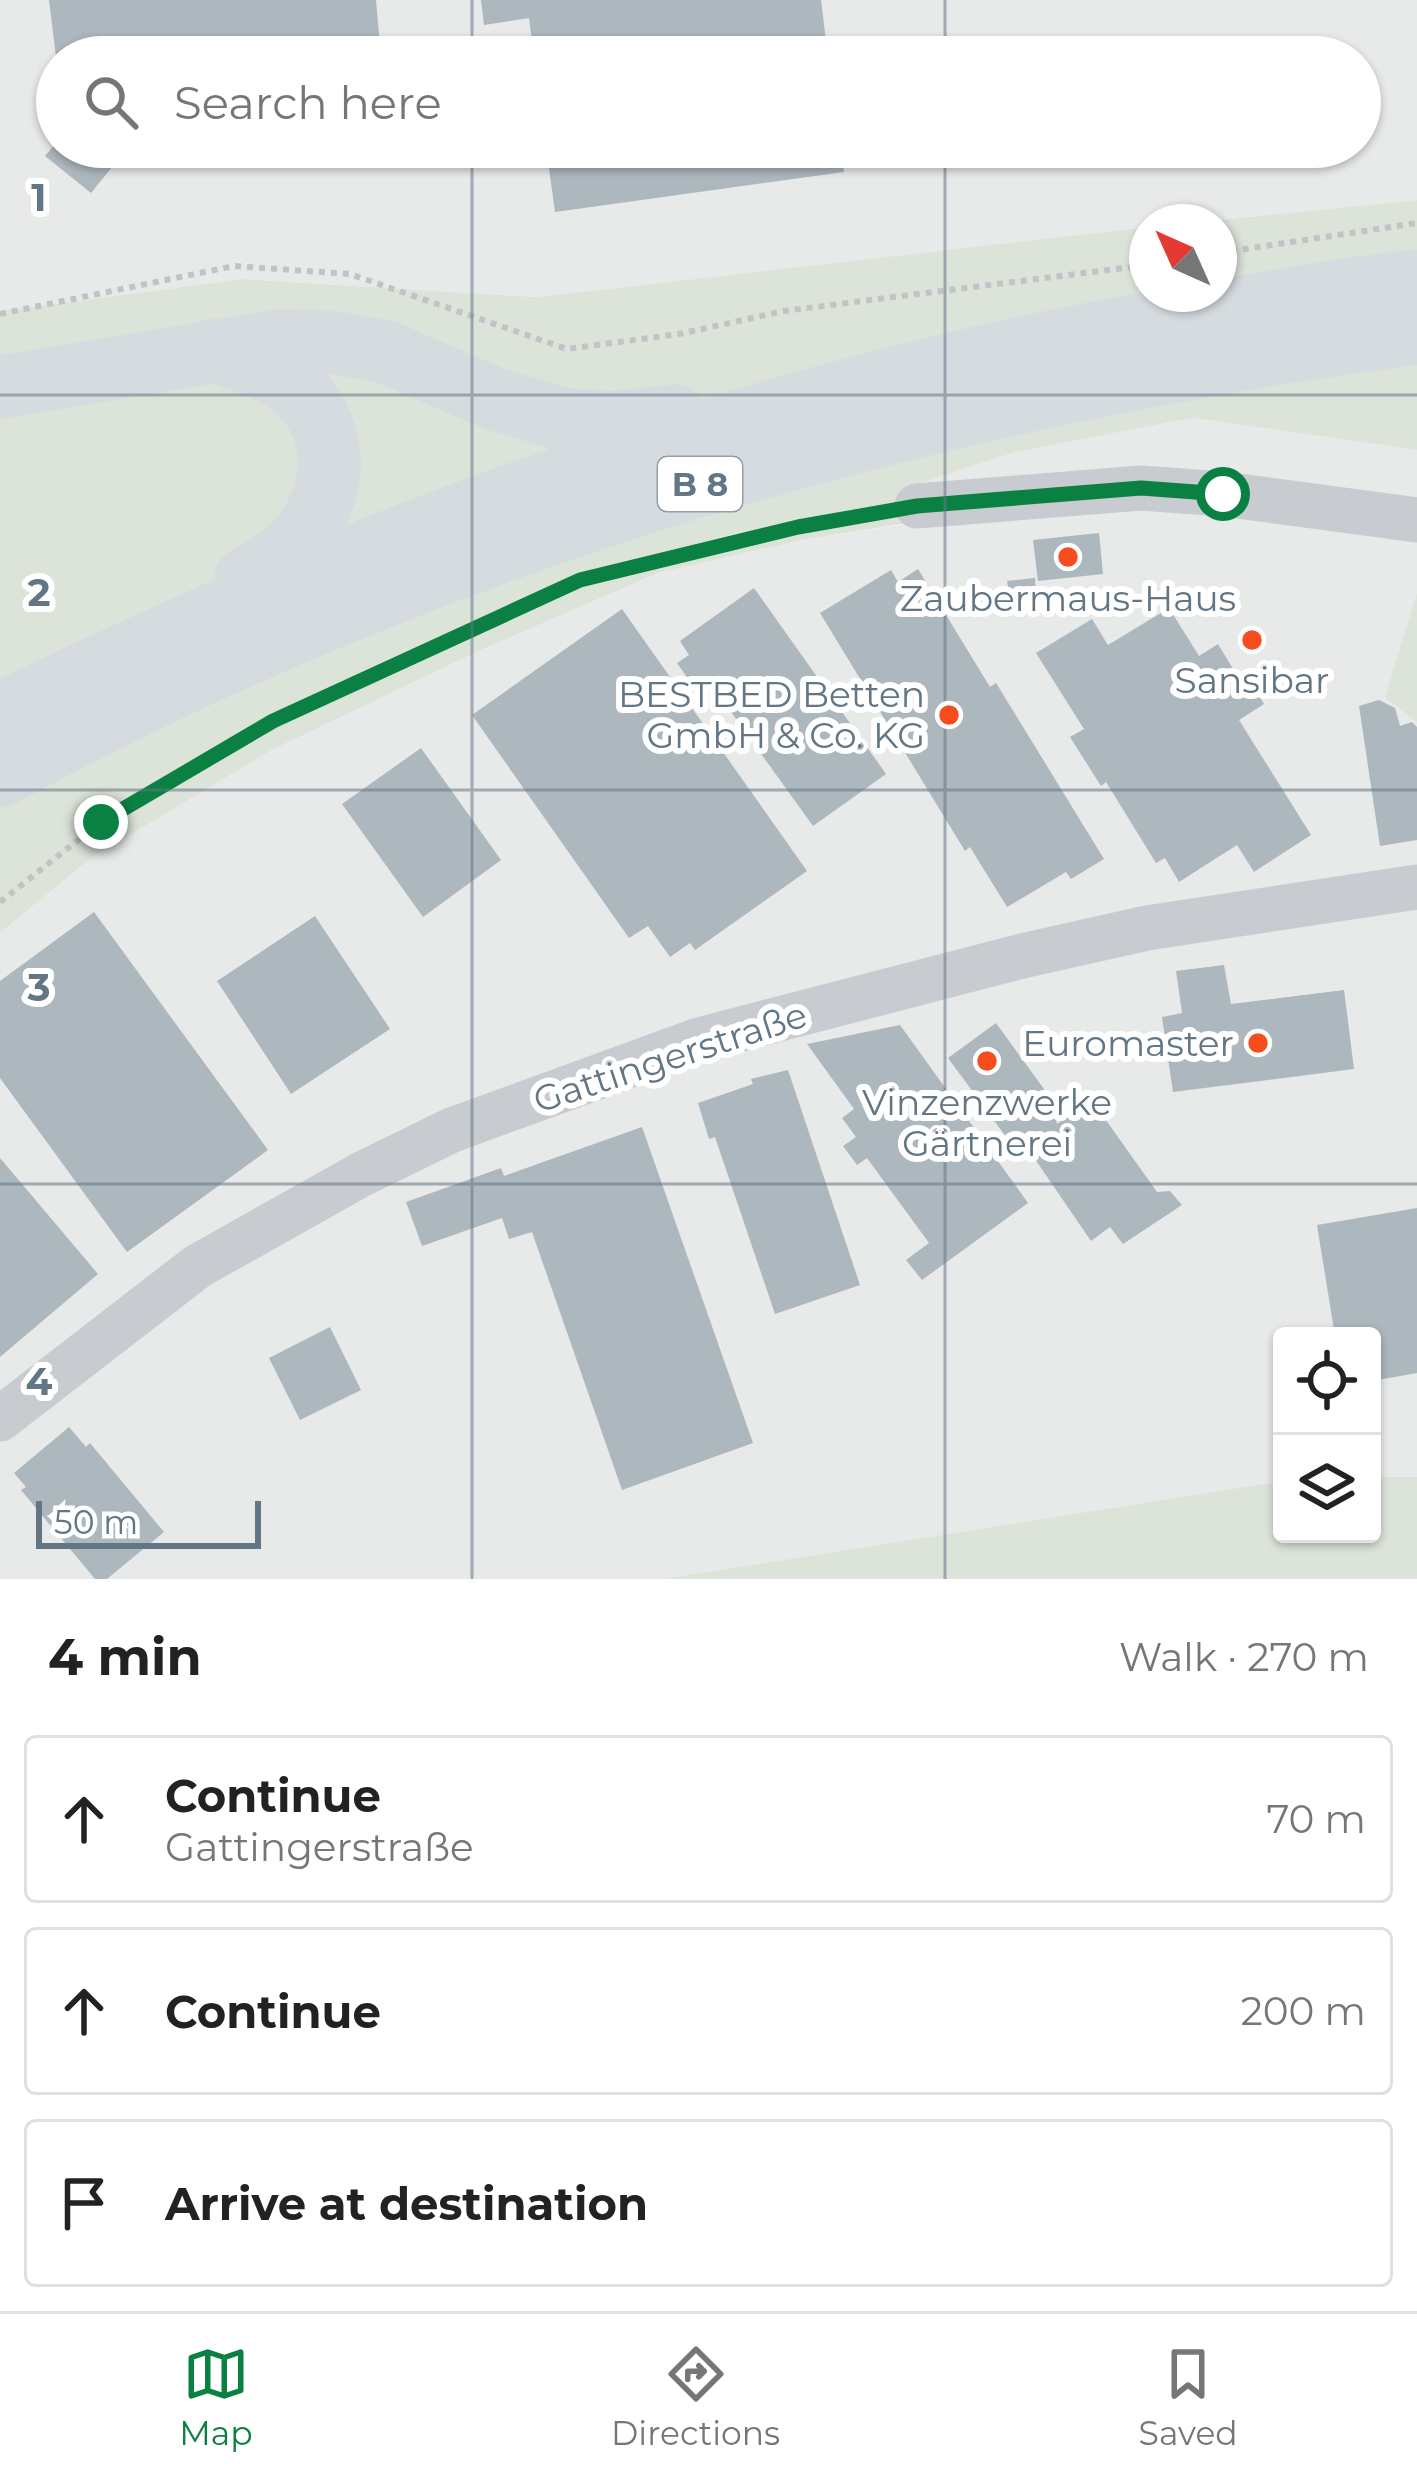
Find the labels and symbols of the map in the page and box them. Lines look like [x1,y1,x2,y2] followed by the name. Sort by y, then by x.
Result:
[31,173,47,221] text: 1
[1129,204,1237,312] north arrow
[658,457,742,511] road number: B 8
[1196,467,1250,521] route start
[1055,544,1081,570] marker: Zaubermaus-Haus
[27,568,51,616] text: 2
[900,576,1236,620] place label: Zaubermaus-Haus
[1239,627,1265,653] marker: Sansibar
[1175,658,1329,702] place label: Sansibar
[618,672,925,757] place label: BESTBED Betten GmbH & Co. KG
[936,702,962,728] marker: BESTBED Betten GmbH & Co. KG
[74,795,128,849] route end
[26,963,51,1011] text: 3
[528,992,812,1122] street label: Gattingerstraße
[1022,1021,1234,1065] place label: Euromaster
[1245,1030,1271,1056] marker: Euromaster
[974,1048,1000,1074] marker: Vinzenzwerke Gärtnerei
[862,1080,1112,1165] place label: Vinzenzwerke Gärtnerei
[26,1357,53,1405] text: 4
[36,1495,261,1548] scale bar

